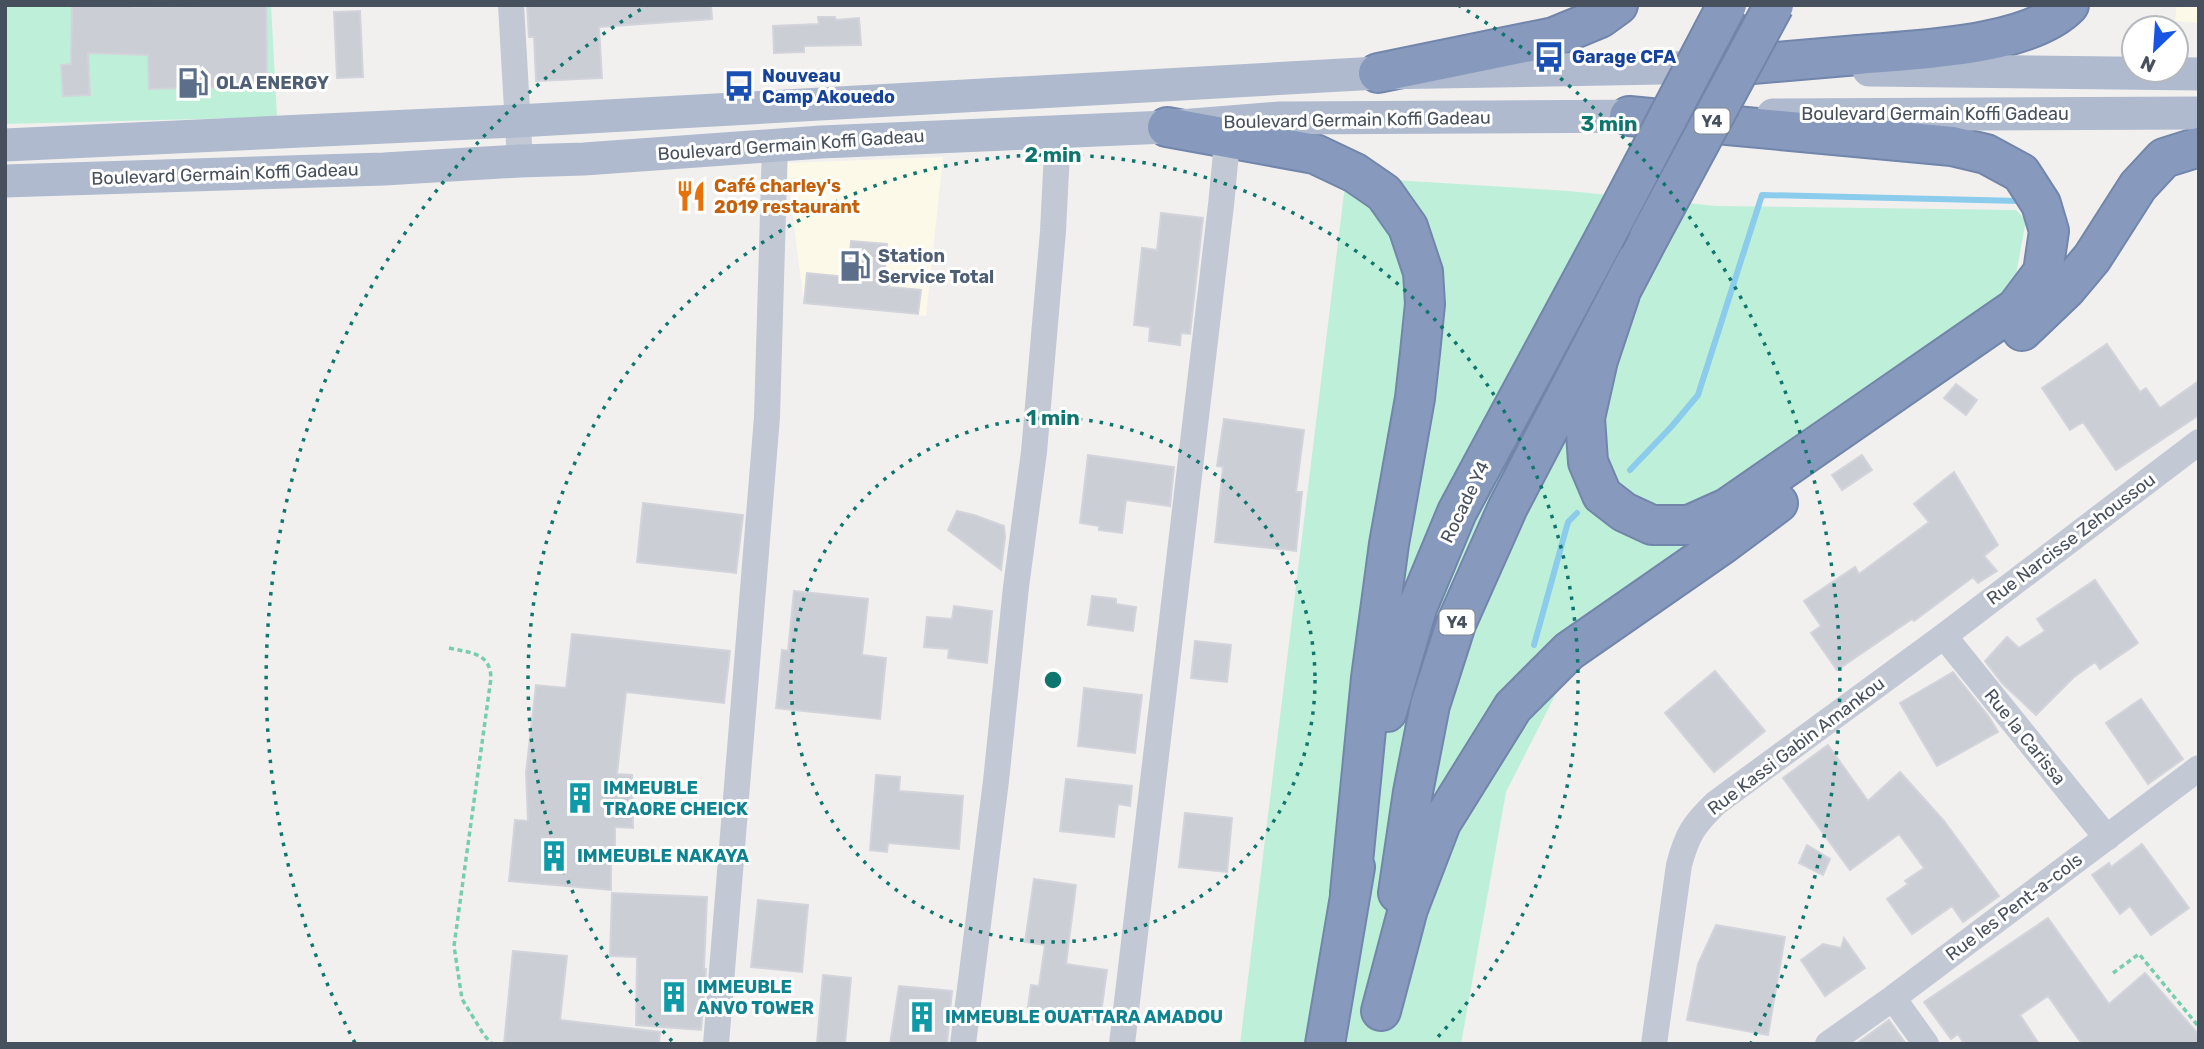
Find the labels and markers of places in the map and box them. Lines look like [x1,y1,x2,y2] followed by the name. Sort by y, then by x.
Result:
[1532,40,1566,74] bus stop icon: Garage CFA
[1572,46,1676,68] place label: Garage CFA
[762,65,895,108] place label: Nouveau Camp Akouedo
[176,66,210,100] fuel station icon: OLA ENERGY
[722,69,756,103] bus stop icon: Nouveau Camp Akouedo
[216,72,329,94] place label: OLA ENERGY
[714,175,860,218] place label: Café charley's 2019 restaurant
[674,179,708,213] restaurant icon: Café charley's 2019 restaurant
[878,245,994,288] place label: Station Service Total
[838,249,872,283] fuel station icon: Station Service Total
[1041,668,1065,692] centre of rings
[603,777,748,820] place label: IMMEUBLE TRAORE CHEICK
[563,781,597,815] building icon: IMMEUBLE TRAORE CHEICK
[537,839,571,873] building icon: IMMEUBLE NAKAYA
[577,845,749,867] place label: IMMEUBLE NAKAYA
[697,976,814,1019] place label: IMMEUBLE ANVO TOWER
[657,980,691,1014] building icon: IMMEUBLE ANVO TOWER
[905,1000,939,1034] building icon: IMMEUBLE OUATTARA AMADOU
[945,1006,1223,1028] place label: IMMEUBLE OUATTARA AMADOU

